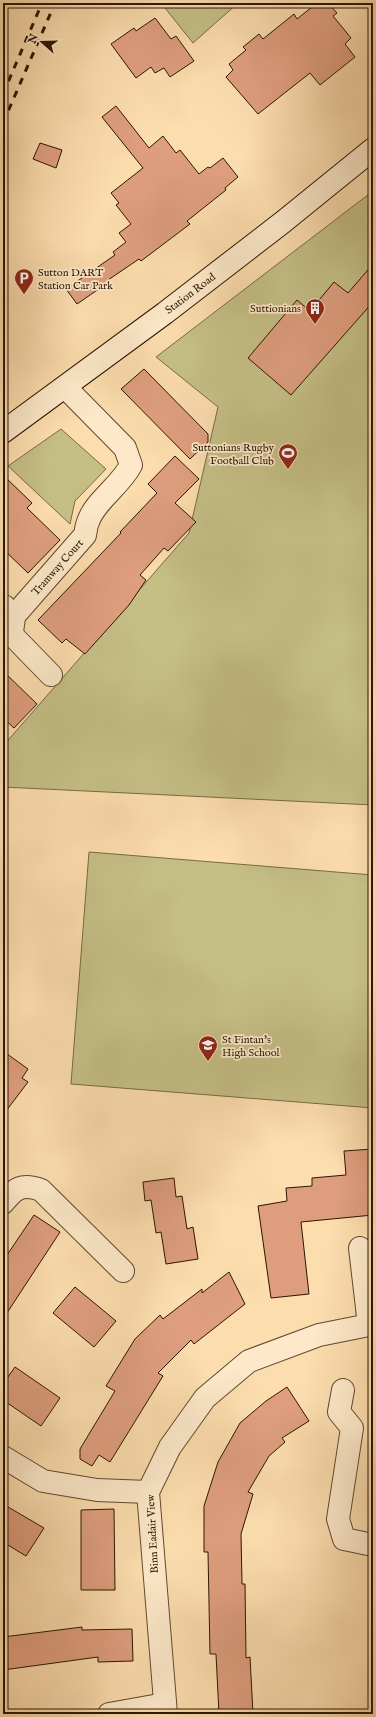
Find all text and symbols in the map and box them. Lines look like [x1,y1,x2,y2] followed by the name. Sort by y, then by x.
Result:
[22,22,62,62] north arrow
[25,32,42,47] text: N
[38,266,113,293] place label: Sutton DART Station Car Park
[13,267,35,295] parking icon: Sutton DART Station Car Park
[162,270,219,317] street label: Station Road
[304,297,326,325] building icon: Suttionians
[250,302,301,316] place label: Suttionians
[192,441,275,468] place label: Suttonians Rugby Football Club
[277,442,299,470] sports icon: Suttonians Rugby Football Club
[29,536,87,599] street label: Tramway Court
[222,1033,280,1060] place label: St Fintan's High School
[197,1034,219,1062] school or university icon: St Fintan's High School
[144,1493,162,1574] street label: Binn Eadair View

